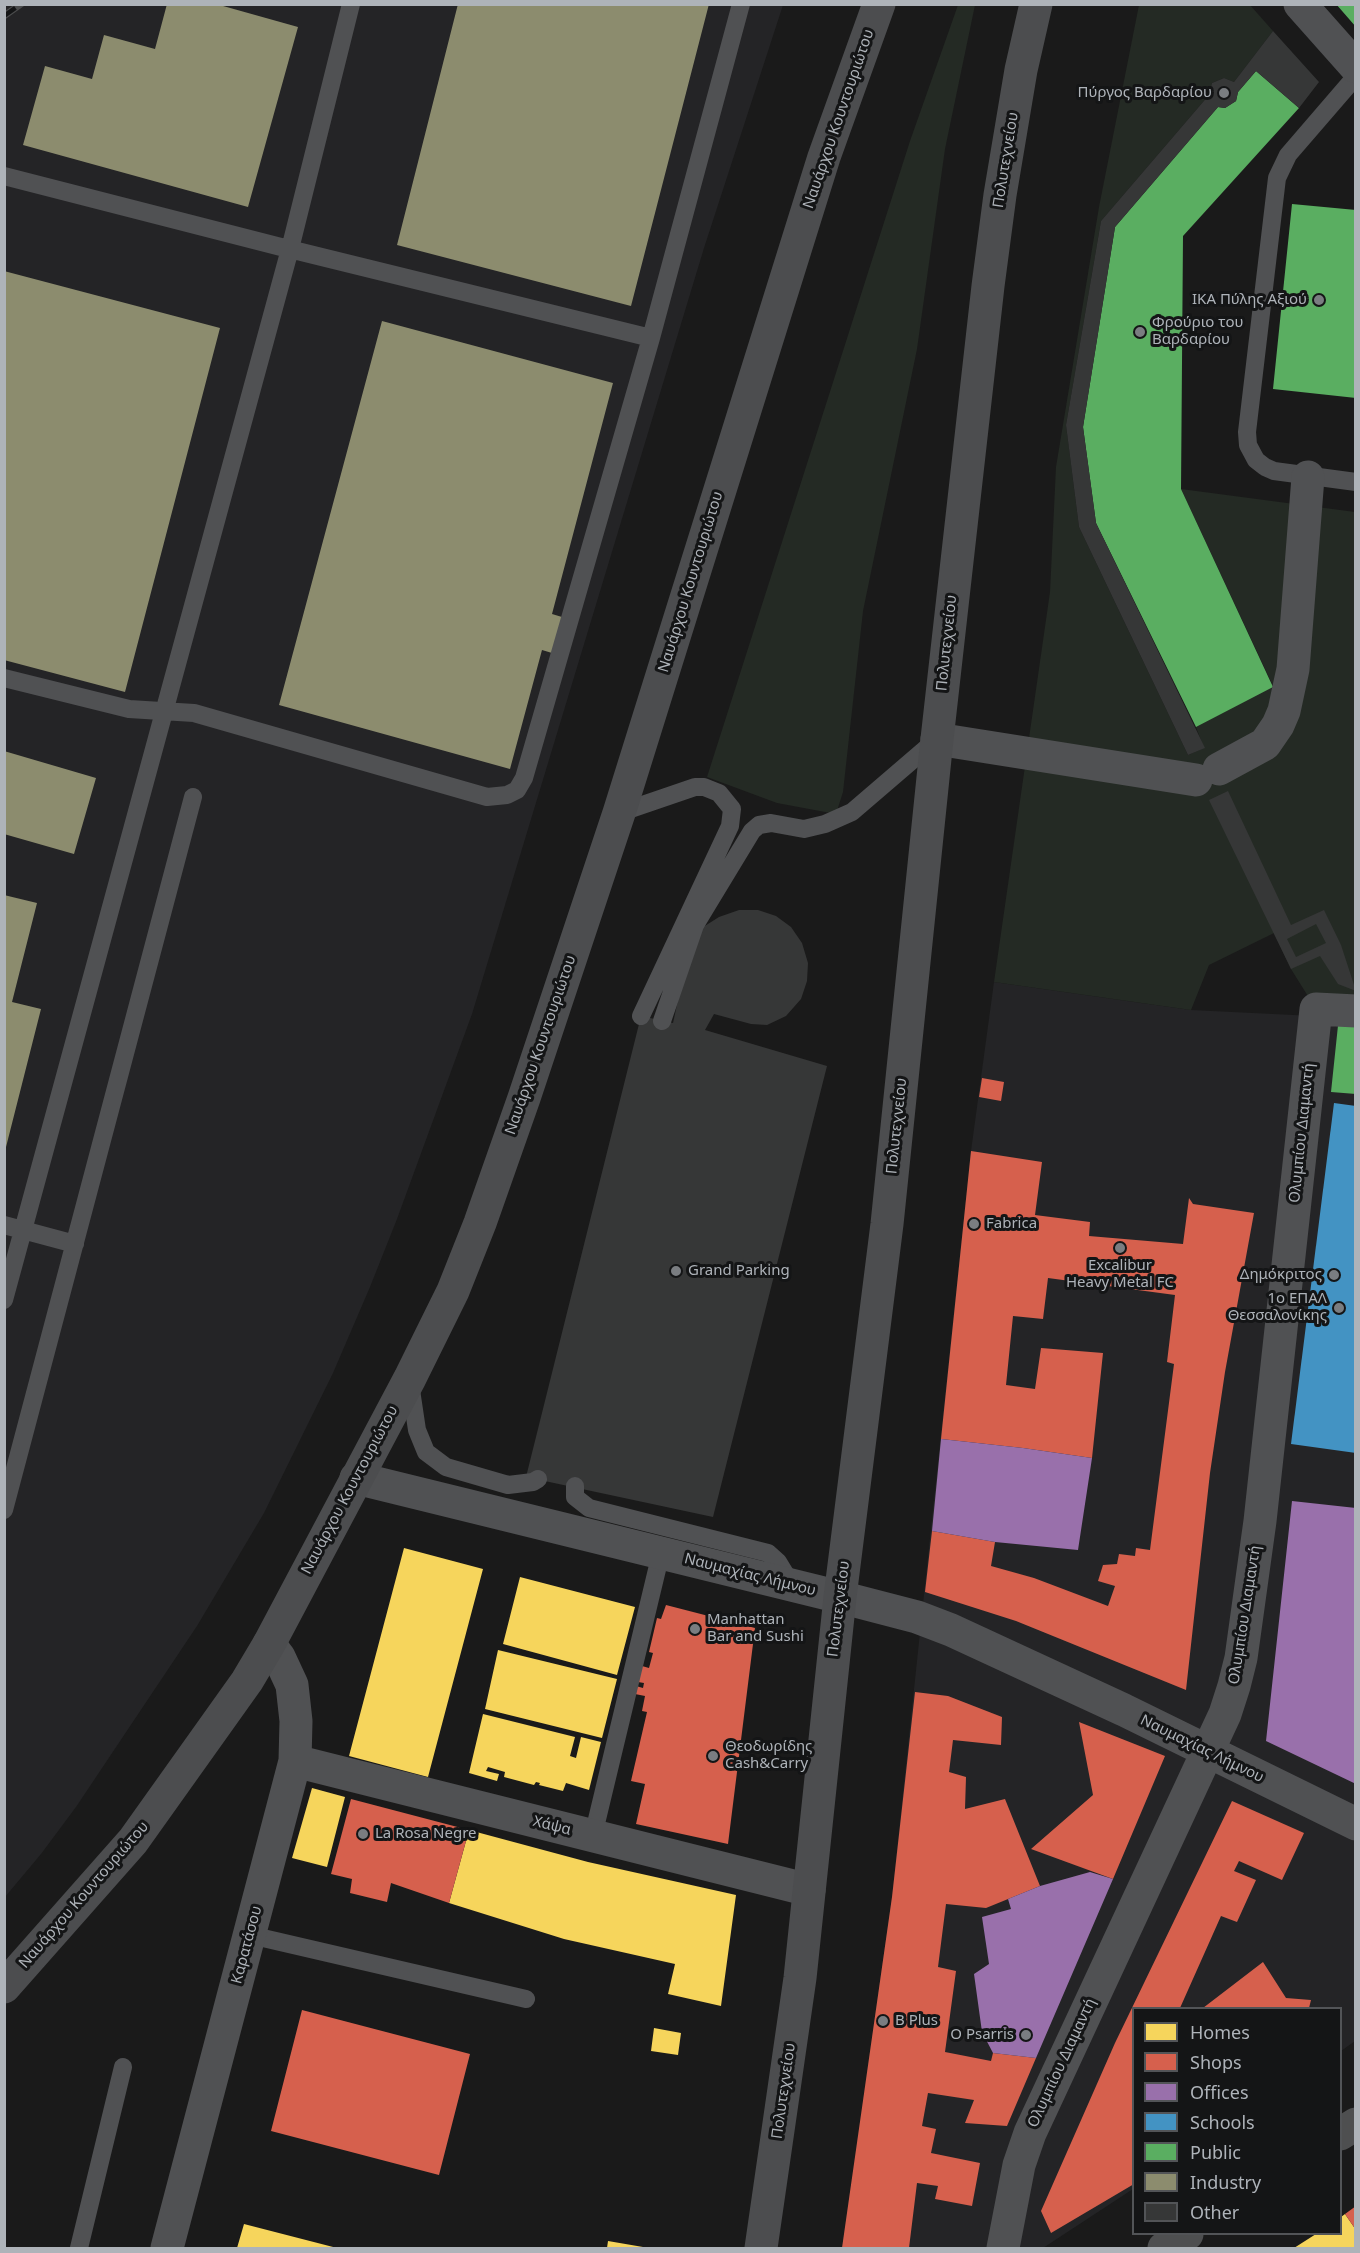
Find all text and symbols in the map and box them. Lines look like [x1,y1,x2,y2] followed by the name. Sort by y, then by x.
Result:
[800,27,878,211] street label: Ναυάρχου Κουντουριώτου
[1078,84,1212,102] place label: Πύργος Βαρδαρίου
[1217,86,1231,100] marker: Πύργος Βαρδαρίου
[990,111,1022,209] street label: Πολυτεχνείου
[1192,291,1307,309] place label: IKA Πύλης Αξιού
[1312,293,1326,307] marker: IKA Πύλης Αξιού
[1152,314,1243,349] place label: Φρούριο του Βαρδαρίου
[1133,325,1147,339] marker: Φρούριο του Βαρδαρίου
[655,489,727,675] street label: Ναυάρχου Κουντουριώτου
[933,594,961,692] street label: Πολυτεχνείου
[502,953,580,1137] street label: Ναυάρχου Κουντουριώτου
[1286,1062,1318,1204] street label: Ολυμπίου Διαμαντή
[883,1077,911,1175] street label: Πολυτεχνείου
[986,1215,1037,1233] place label: Fabrica
[967,1217,981,1231] marker: Fabrica
[1113,1241,1127,1255] marker: Excalibur Heavy Metal FC
[1066,1257,1174,1292] place label: Excalibur Heavy Metal FC
[688,1262,790,1280] place label: Grand Parking
[669,1264,683,1278] marker: Grand Parking
[1240,1266,1322,1284] place label: Δημόκριτος
[1327,1268,1341,1282] marker: Δημόκριτος
[1228,1290,1327,1325] place label: 1ο ΕΠΑΛ Θεσσαλονίκης
[1332,1301,1346,1315] marker: 1ο ΕΠΑΛ Θεσσαλονίκης
[298,1403,402,1577] street label: Ναυάρχου Κουντουριώτου
[1225,1544,1265,1686] street label: Ολυμπίου Διαμαντή
[682,1550,818,1600] street label: Ναυμαχίας Λήμνου
[824,1560,854,1658] street label: Πολυτεχνείου
[707,1611,804,1646] place label: Manhattan Bar and Sushi
[688,1622,702,1636] marker: Manhattan Bar and Sushi
[1137,1711,1267,1787] street label: Ναυμαχίας Λήμνου
[725,1738,812,1773] place label: Θεοδωρίδης Cash&Carry
[706,1749,720,1763] marker: Θεοδωρίδης Cash&Carry
[531,1813,573,1839] street label: Χάψα
[15,1818,153,1972] street label: Ναυάρχου Κουντουριώτου
[375,1825,477,1843] place label: La Rosa Negre
[356,1827,370,1841] marker: La Rosa Negre
[228,1904,266,1986] street label: Καρατάσου
[1024,1996,1100,2130] street label: Ολυμπίου Διαμαντή
[1132,2007,1342,2235] legend
[895,2012,938,2030] place label: B Plus
[876,2014,890,2028] marker: B Plus
[1190,2020,1250,2044] text: Homes
[950,2026,1014,2044] place label: O Psarris
[1019,2028,1033,2042] marker: O Psarris
[768,2042,800,2140] street label: Πολυτεχνείου
[1190,2050,1242,2074] text: Shops
[1190,2080,1249,2104] text: Offices
[1190,2110,1255,2134] text: Schools
[1190,2140,1241,2164] text: Public
[1190,2170,1261,2194] text: Industry
[1190,2200,1239,2224] text: Other

